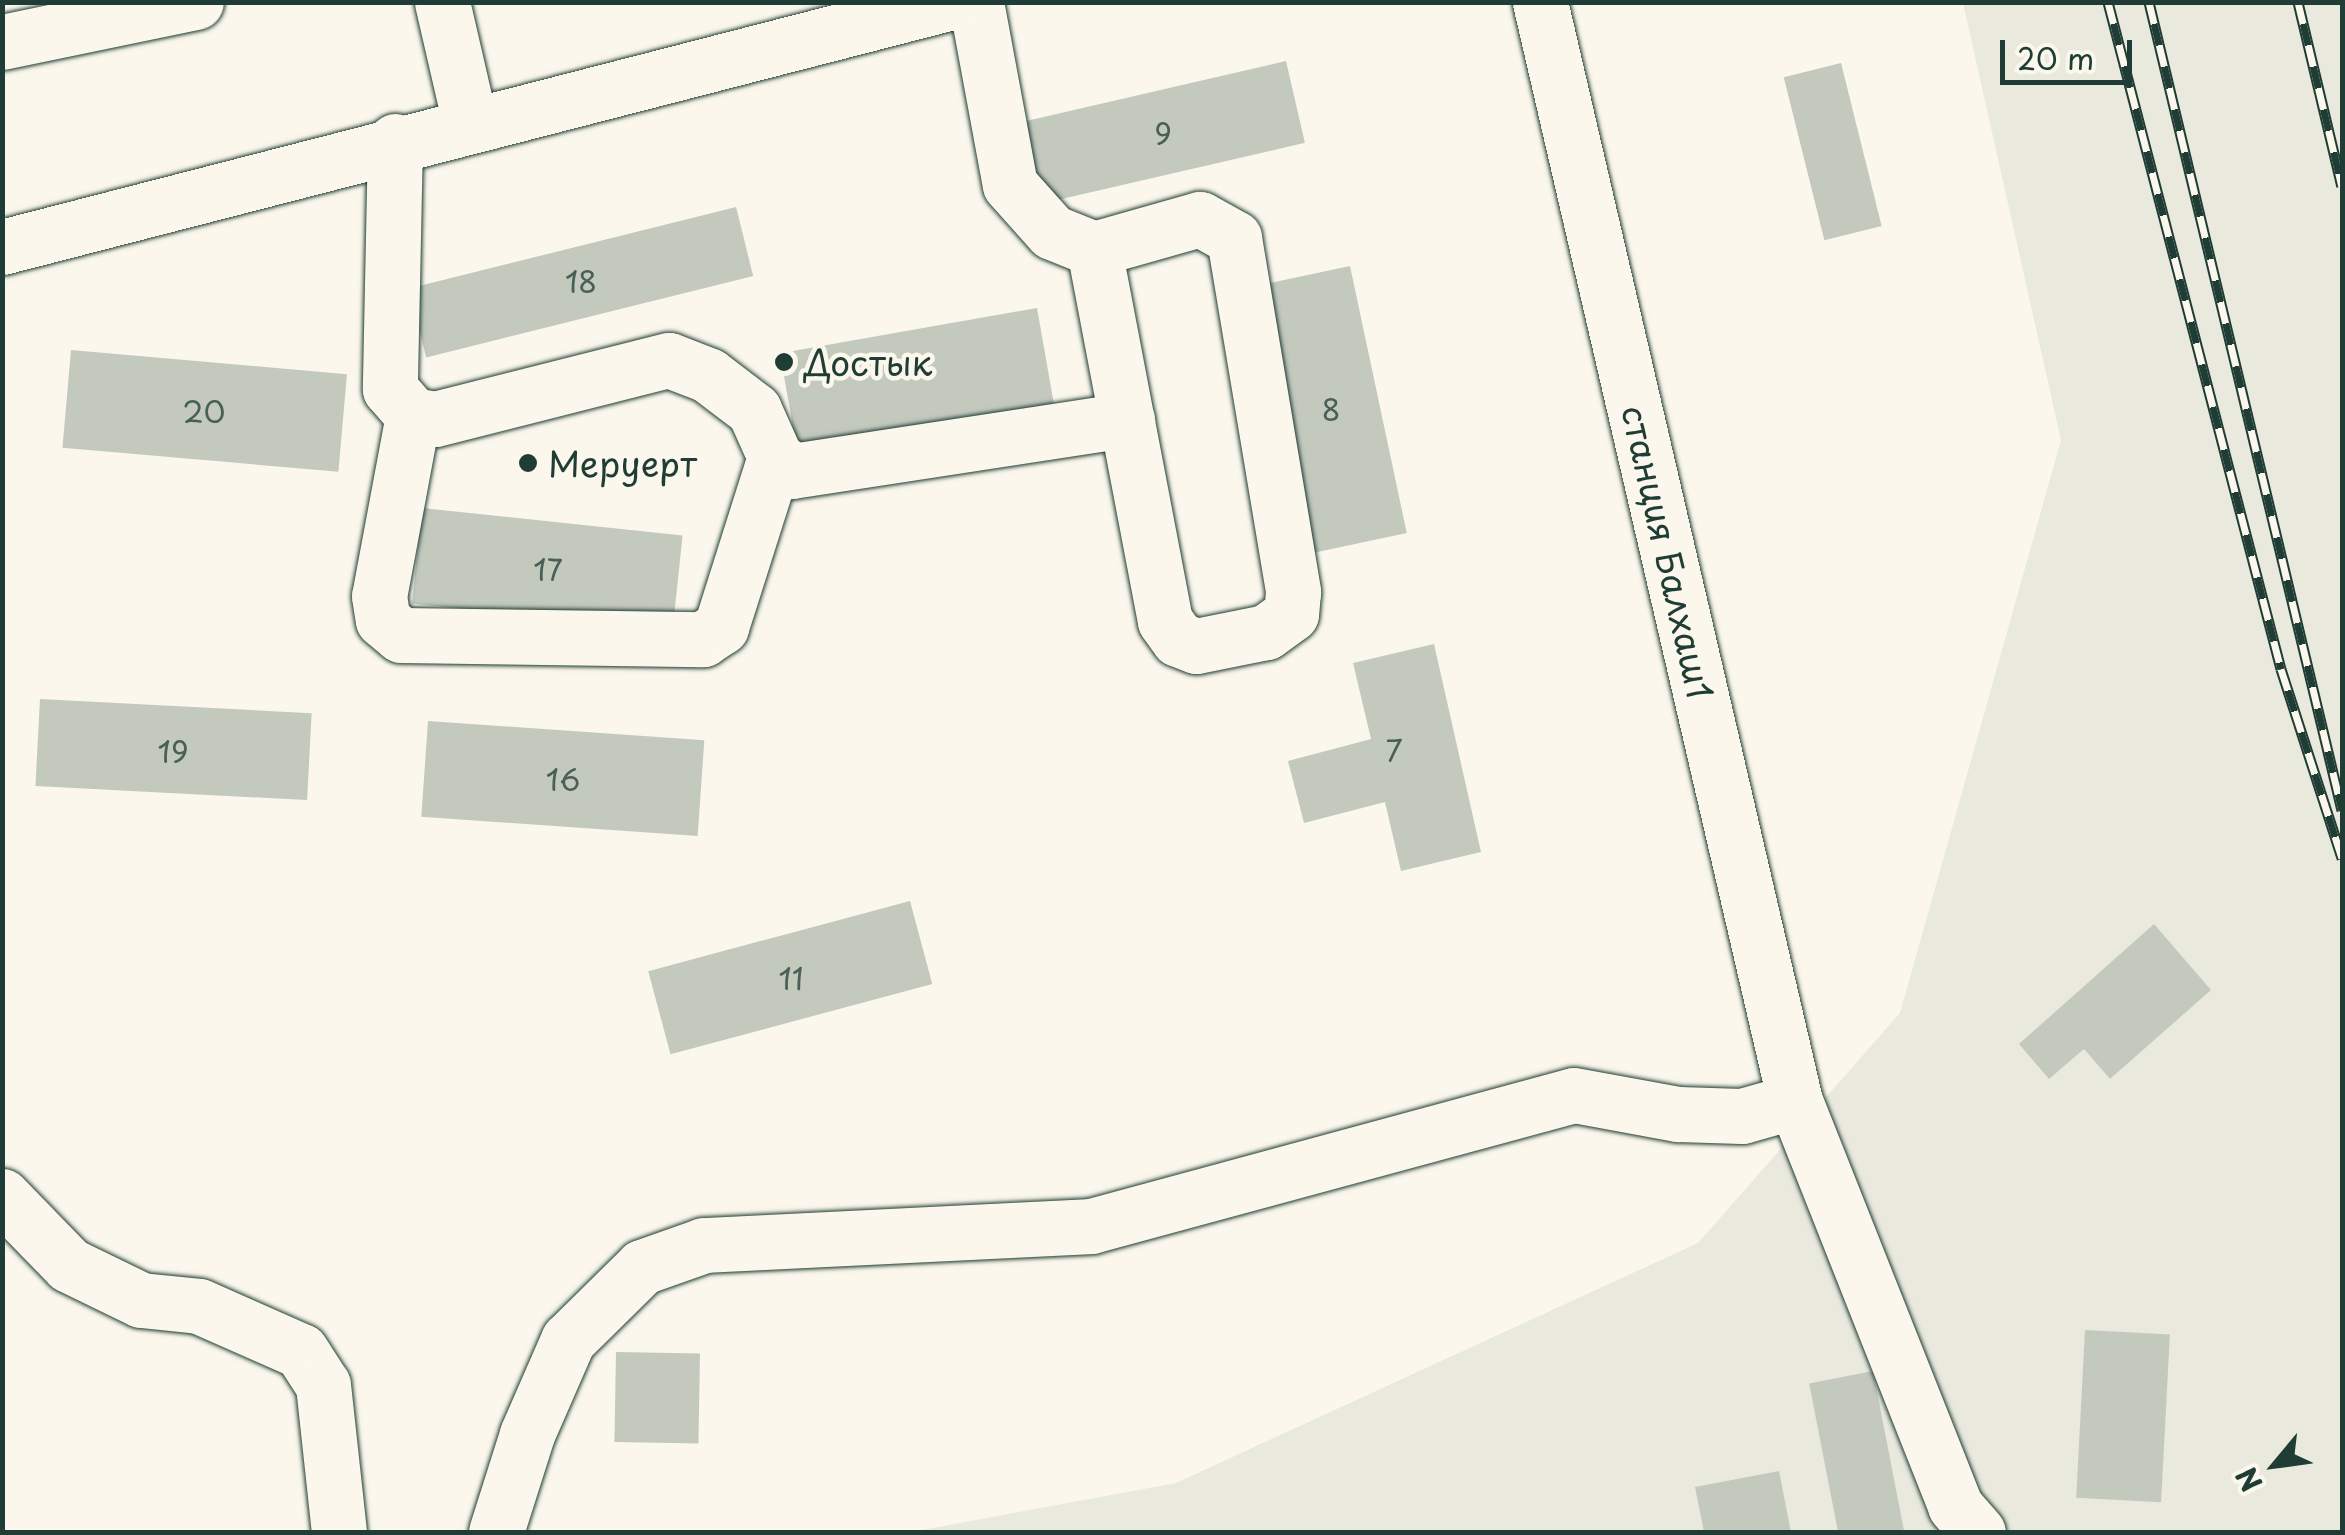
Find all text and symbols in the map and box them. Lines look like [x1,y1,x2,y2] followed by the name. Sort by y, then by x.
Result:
[2005,20,2138,82] scale bar
[2017,35,2094,80] text: 20 m
[1154,115,1172,151] house number: 9
[565,263,597,299] house number: 18
[804,341,932,383] place label: Достык
[773,351,795,373] marker: Достык
[1322,391,1340,427] house number: 8
[183,393,225,429] house number: 20
[1614,401,1722,703] street label: станция Балхаш1
[548,442,697,484] place label: Меруерт
[517,452,539,474] marker: Меруерт
[533,551,563,587] house number: 17
[1385,732,1403,768] house number: 7
[157,733,189,769] house number: 19
[546,761,580,797] house number: 16
[778,960,804,996] house number: 11
[2225,1415,2325,1515] north arrow
[2224,1460,2273,1500] text: N

